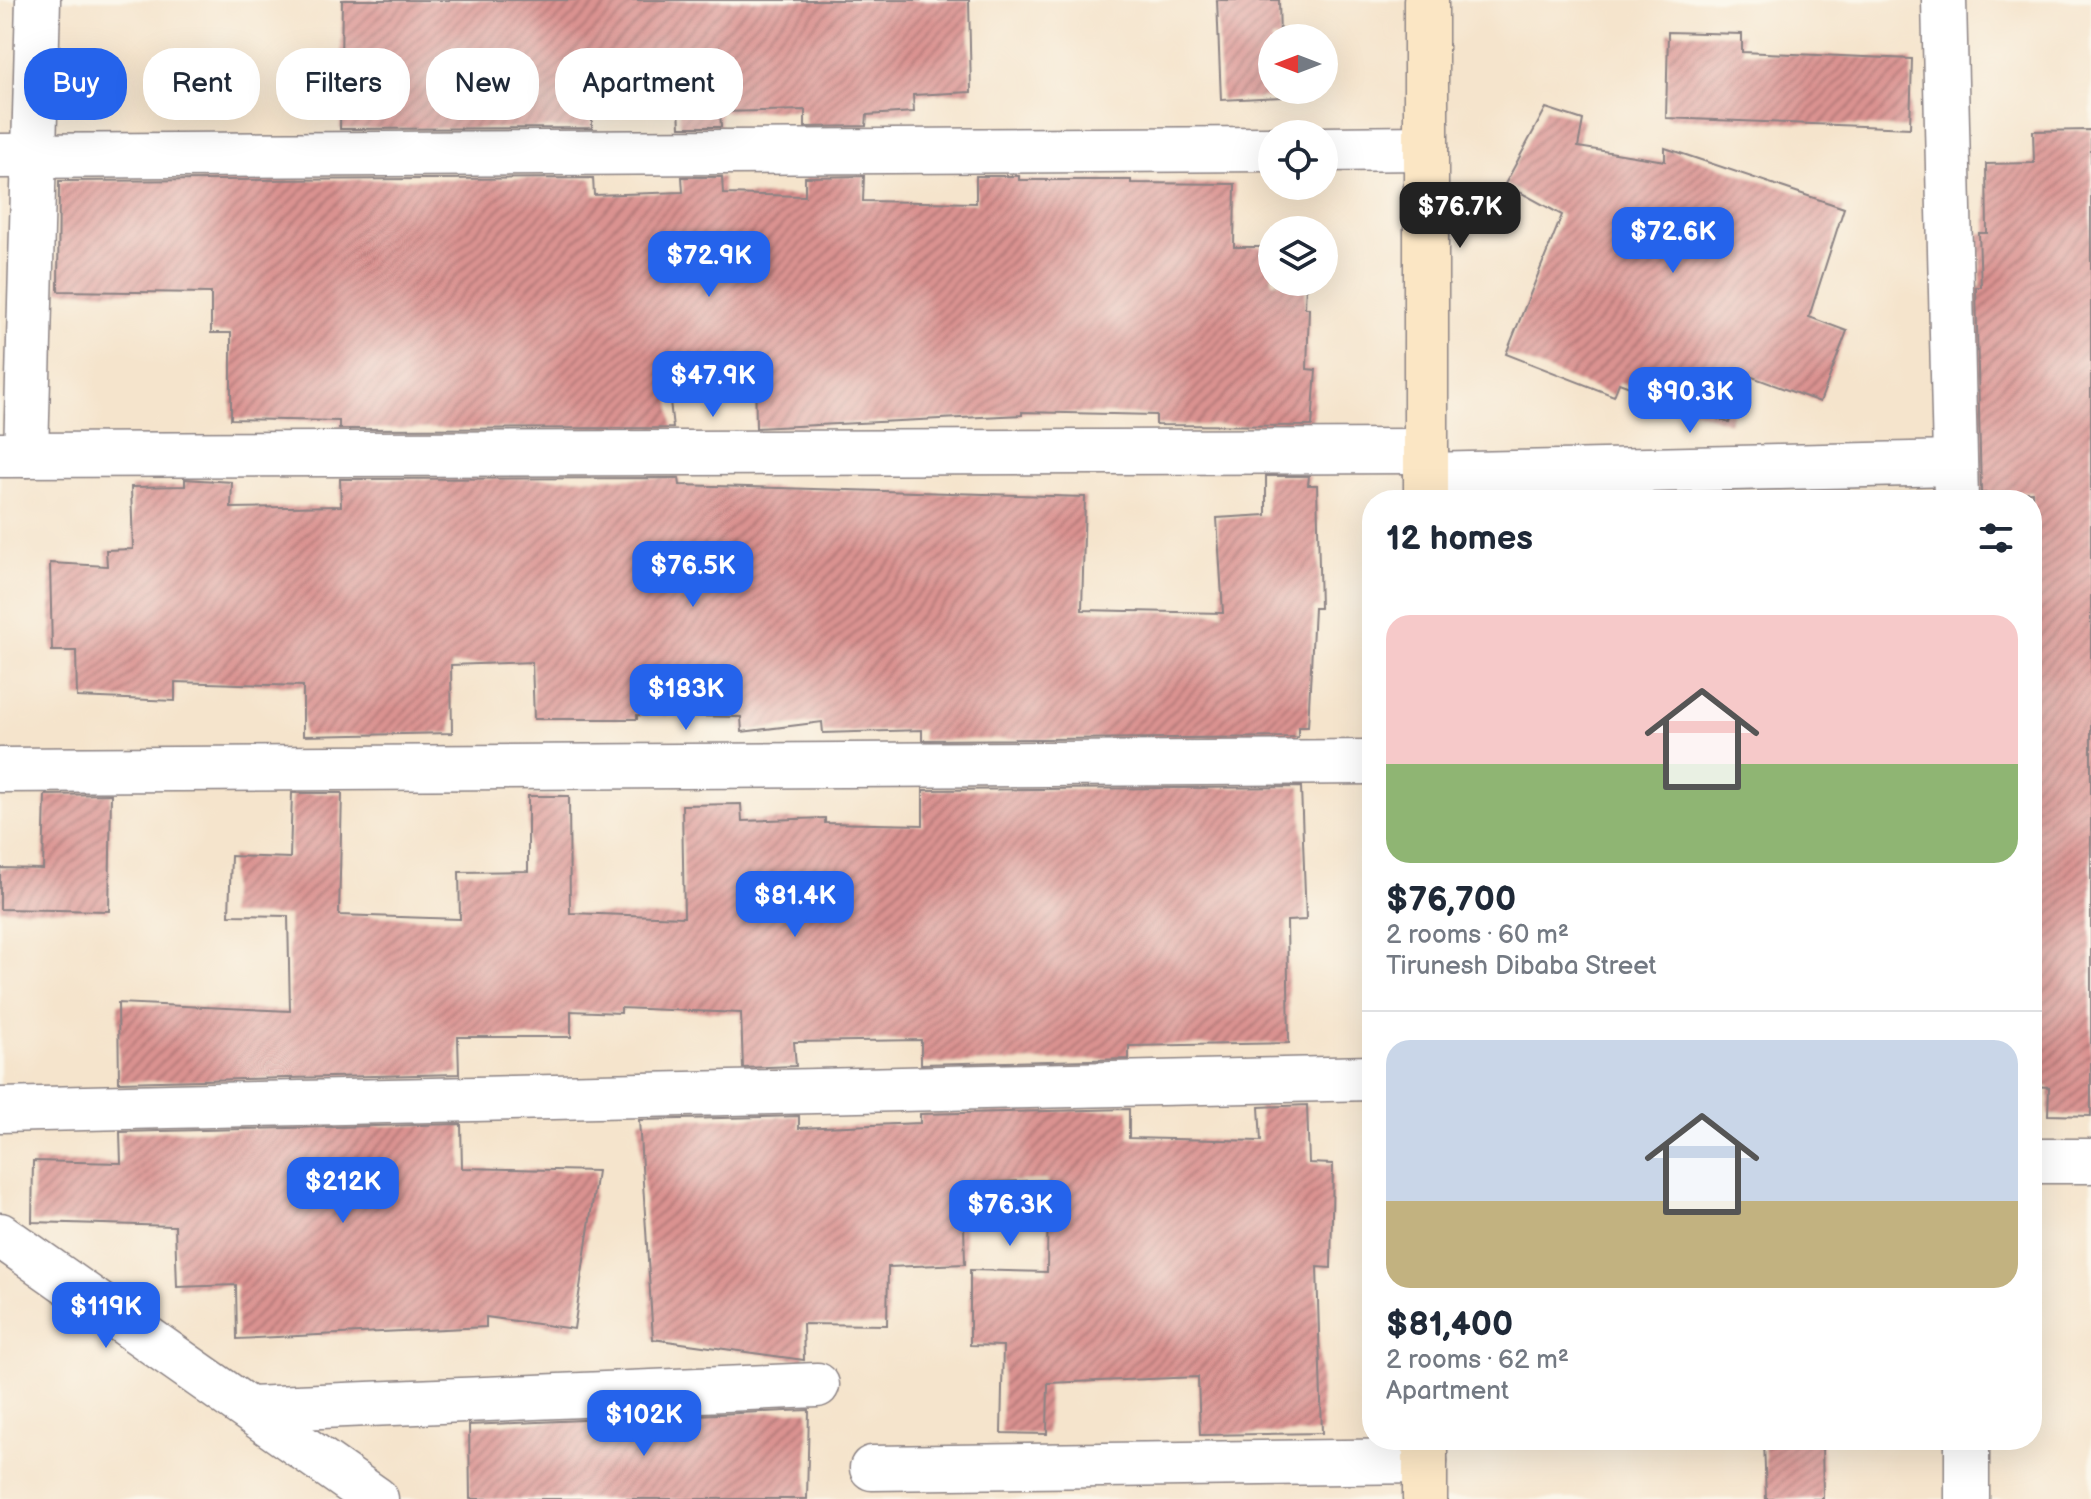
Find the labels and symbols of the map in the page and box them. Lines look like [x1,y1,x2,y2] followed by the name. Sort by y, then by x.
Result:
[1258,24,1338,104] north arrow
[1395,182,1525,250] pin: $76.7K
[1608,207,1738,275] pin: $72.6K
[644,231,774,299] pin: $72.9K
[648,351,778,419] pin: $47.9K
[1625,367,1755,435] pin: $90.3K
[628,541,758,609] pin: $76.5K
[630,664,742,732] pin: $183K
[730,871,860,939] pin: $81.4K
[287,1157,399,1225] pin: $212K
[945,1180,1075,1248] pin: $76.3K
[50,1282,162,1350] pin: $119K
[588,1390,700,1458] pin: $102K

